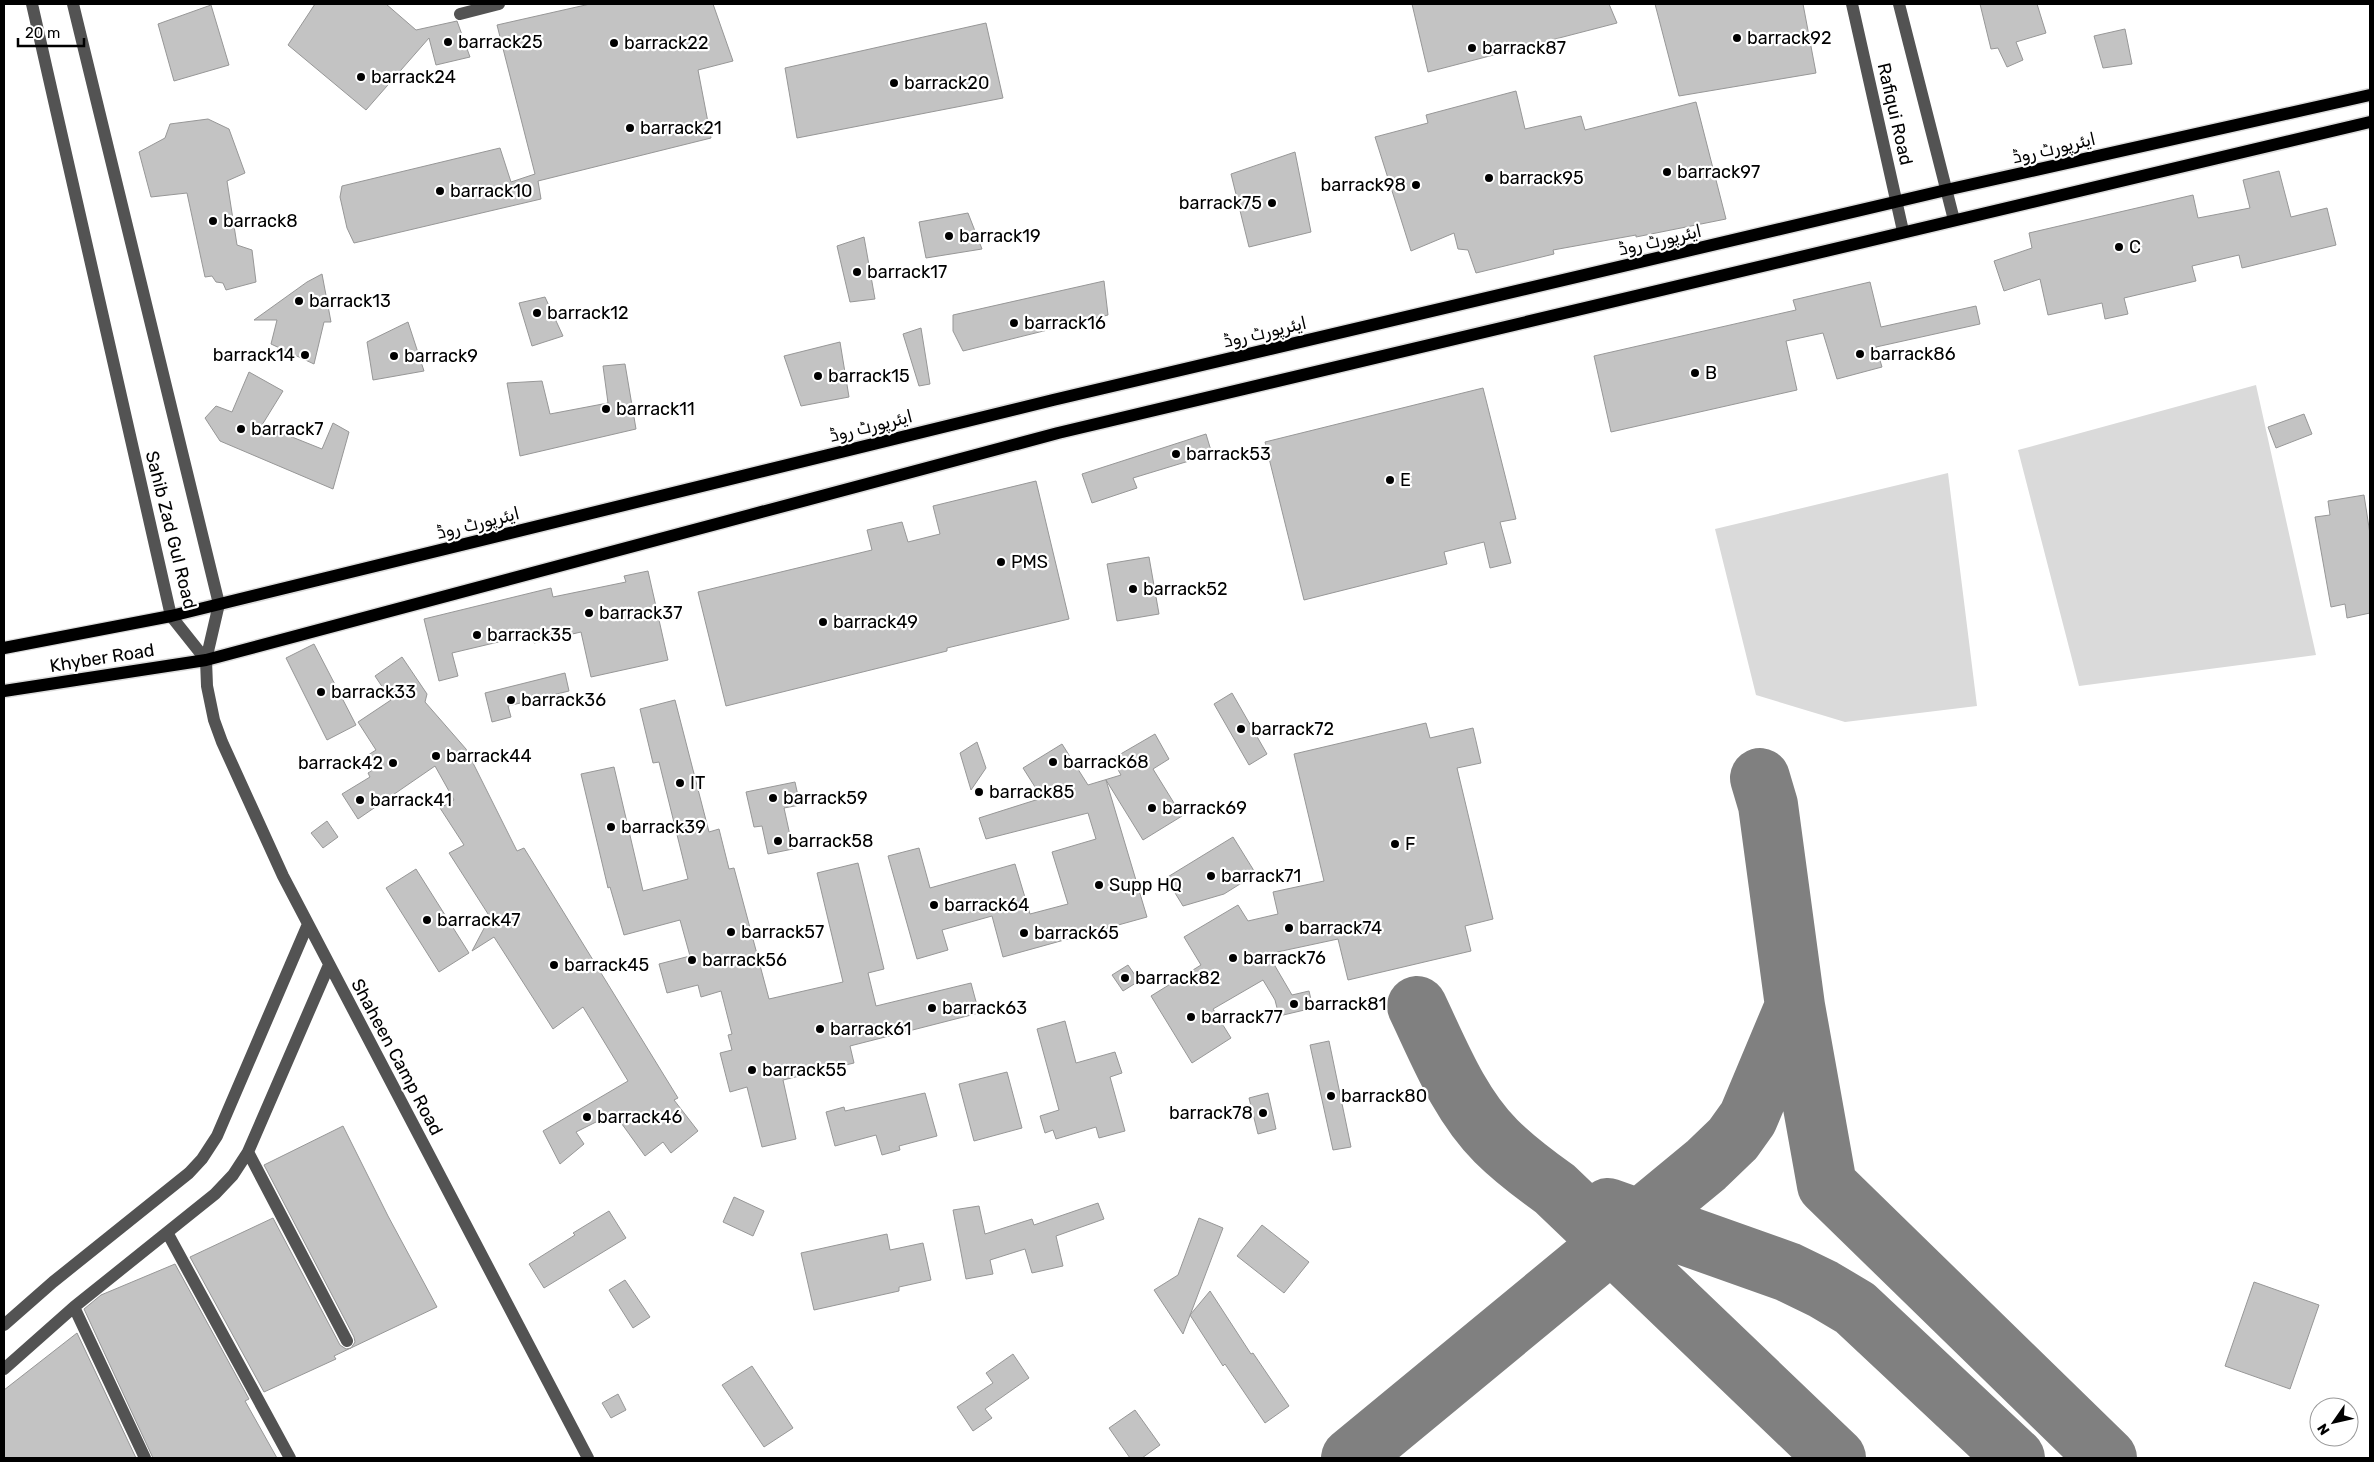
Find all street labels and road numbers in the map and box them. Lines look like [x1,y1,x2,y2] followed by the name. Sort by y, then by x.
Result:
[1873,61,1917,167] street label: Rafiqui Road
[2010,128,2098,169] street label: ایئرپورٹ روڈ
[1616,220,1704,261] street label: ایئرپورٹ روڈ
[1221,312,1309,353] street label: ایئرپورٹ روڈ
[827,405,915,448] street label: ایئرپورٹ روڈ
[141,449,201,611] street label: Sahib Zad Gul Road
[434,502,522,545] street label: ایئرپورٹ روڈ
[48,639,156,677] street label: Khyber Road
[346,975,448,1139] street label: Shaheen Camp Road

